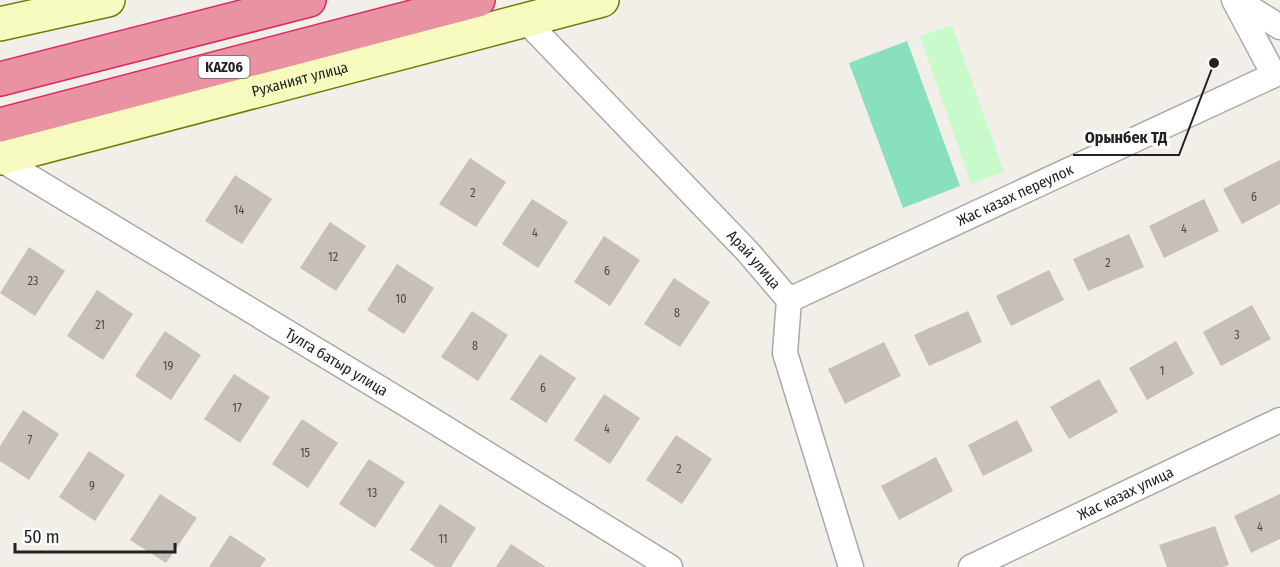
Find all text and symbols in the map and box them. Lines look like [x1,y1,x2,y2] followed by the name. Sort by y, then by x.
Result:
[198,56,250,78] road number: KАZ06
[250,58,350,101] street label: Руханият улица
[1073,121,1179,155] callout: Орынбек ТД
[1085,128,1168,147] text: Орынбек ТД
[954,160,1076,230] street label: Жас казах переулок
[470,186,476,200] house number: 2
[1251,190,1257,204] house number: 6
[234,203,244,217] house number: 14
[1181,222,1187,236] house number: 4
[532,226,538,240] house number: 4
[723,227,785,293] street label: Арай улица
[328,250,338,264] house number: 12
[1105,256,1111,270] house number: 2
[604,264,610,278] house number: 6
[28,274,38,288] house number: 23
[396,292,406,306] house number: 10
[674,306,680,320] house number: 8
[95,318,105,332] house number: 21
[282,324,391,400] street label: Тулга батыр улица
[1234,328,1240,342] house number: 3
[472,339,478,353] house number: 8
[163,359,173,373] house number: 19
[1160,364,1164,378] house number: 1
[540,381,546,395] house number: 6
[232,401,242,415] house number: 17
[604,422,610,436] house number: 4
[28,433,33,447] house number: 7
[300,446,311,460] house number: 15
[676,462,682,476] house number: 2
[1075,463,1176,524] street label: Жас казах улица
[89,479,95,493] house number: 9
[367,486,377,500] house number: 13
[15,516,176,554] scale bar
[1257,520,1263,534] house number: 4
[24,526,60,548] text: 50 m
[438,532,448,546] house number: 11

